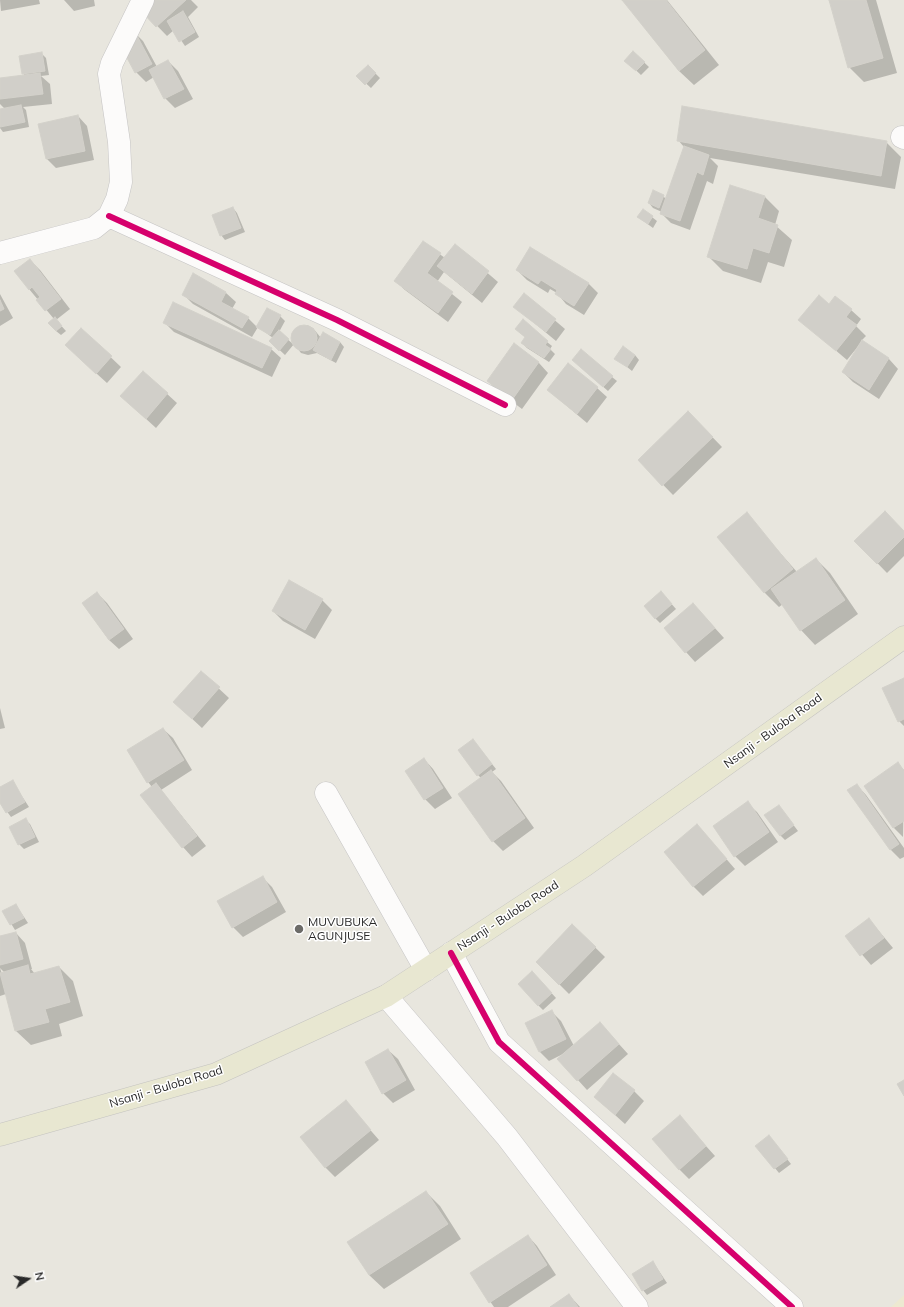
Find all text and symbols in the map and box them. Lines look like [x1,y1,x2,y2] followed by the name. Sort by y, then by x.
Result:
[721,690,825,772] street label: Nsanji - Buloba Road
[455,878,561,954] street label: Nsanji - Buloba Road
[308,915,377,943] place label: MUVUBUKA AGUNJUSE
[293,923,305,935] marker: MUVUBUKA AGUNJUSE
[107,1063,225,1111] street label: Nsanji - Buloba Road
[8,1259,48,1299] north arrow
[32,1271,47,1282] text: N

